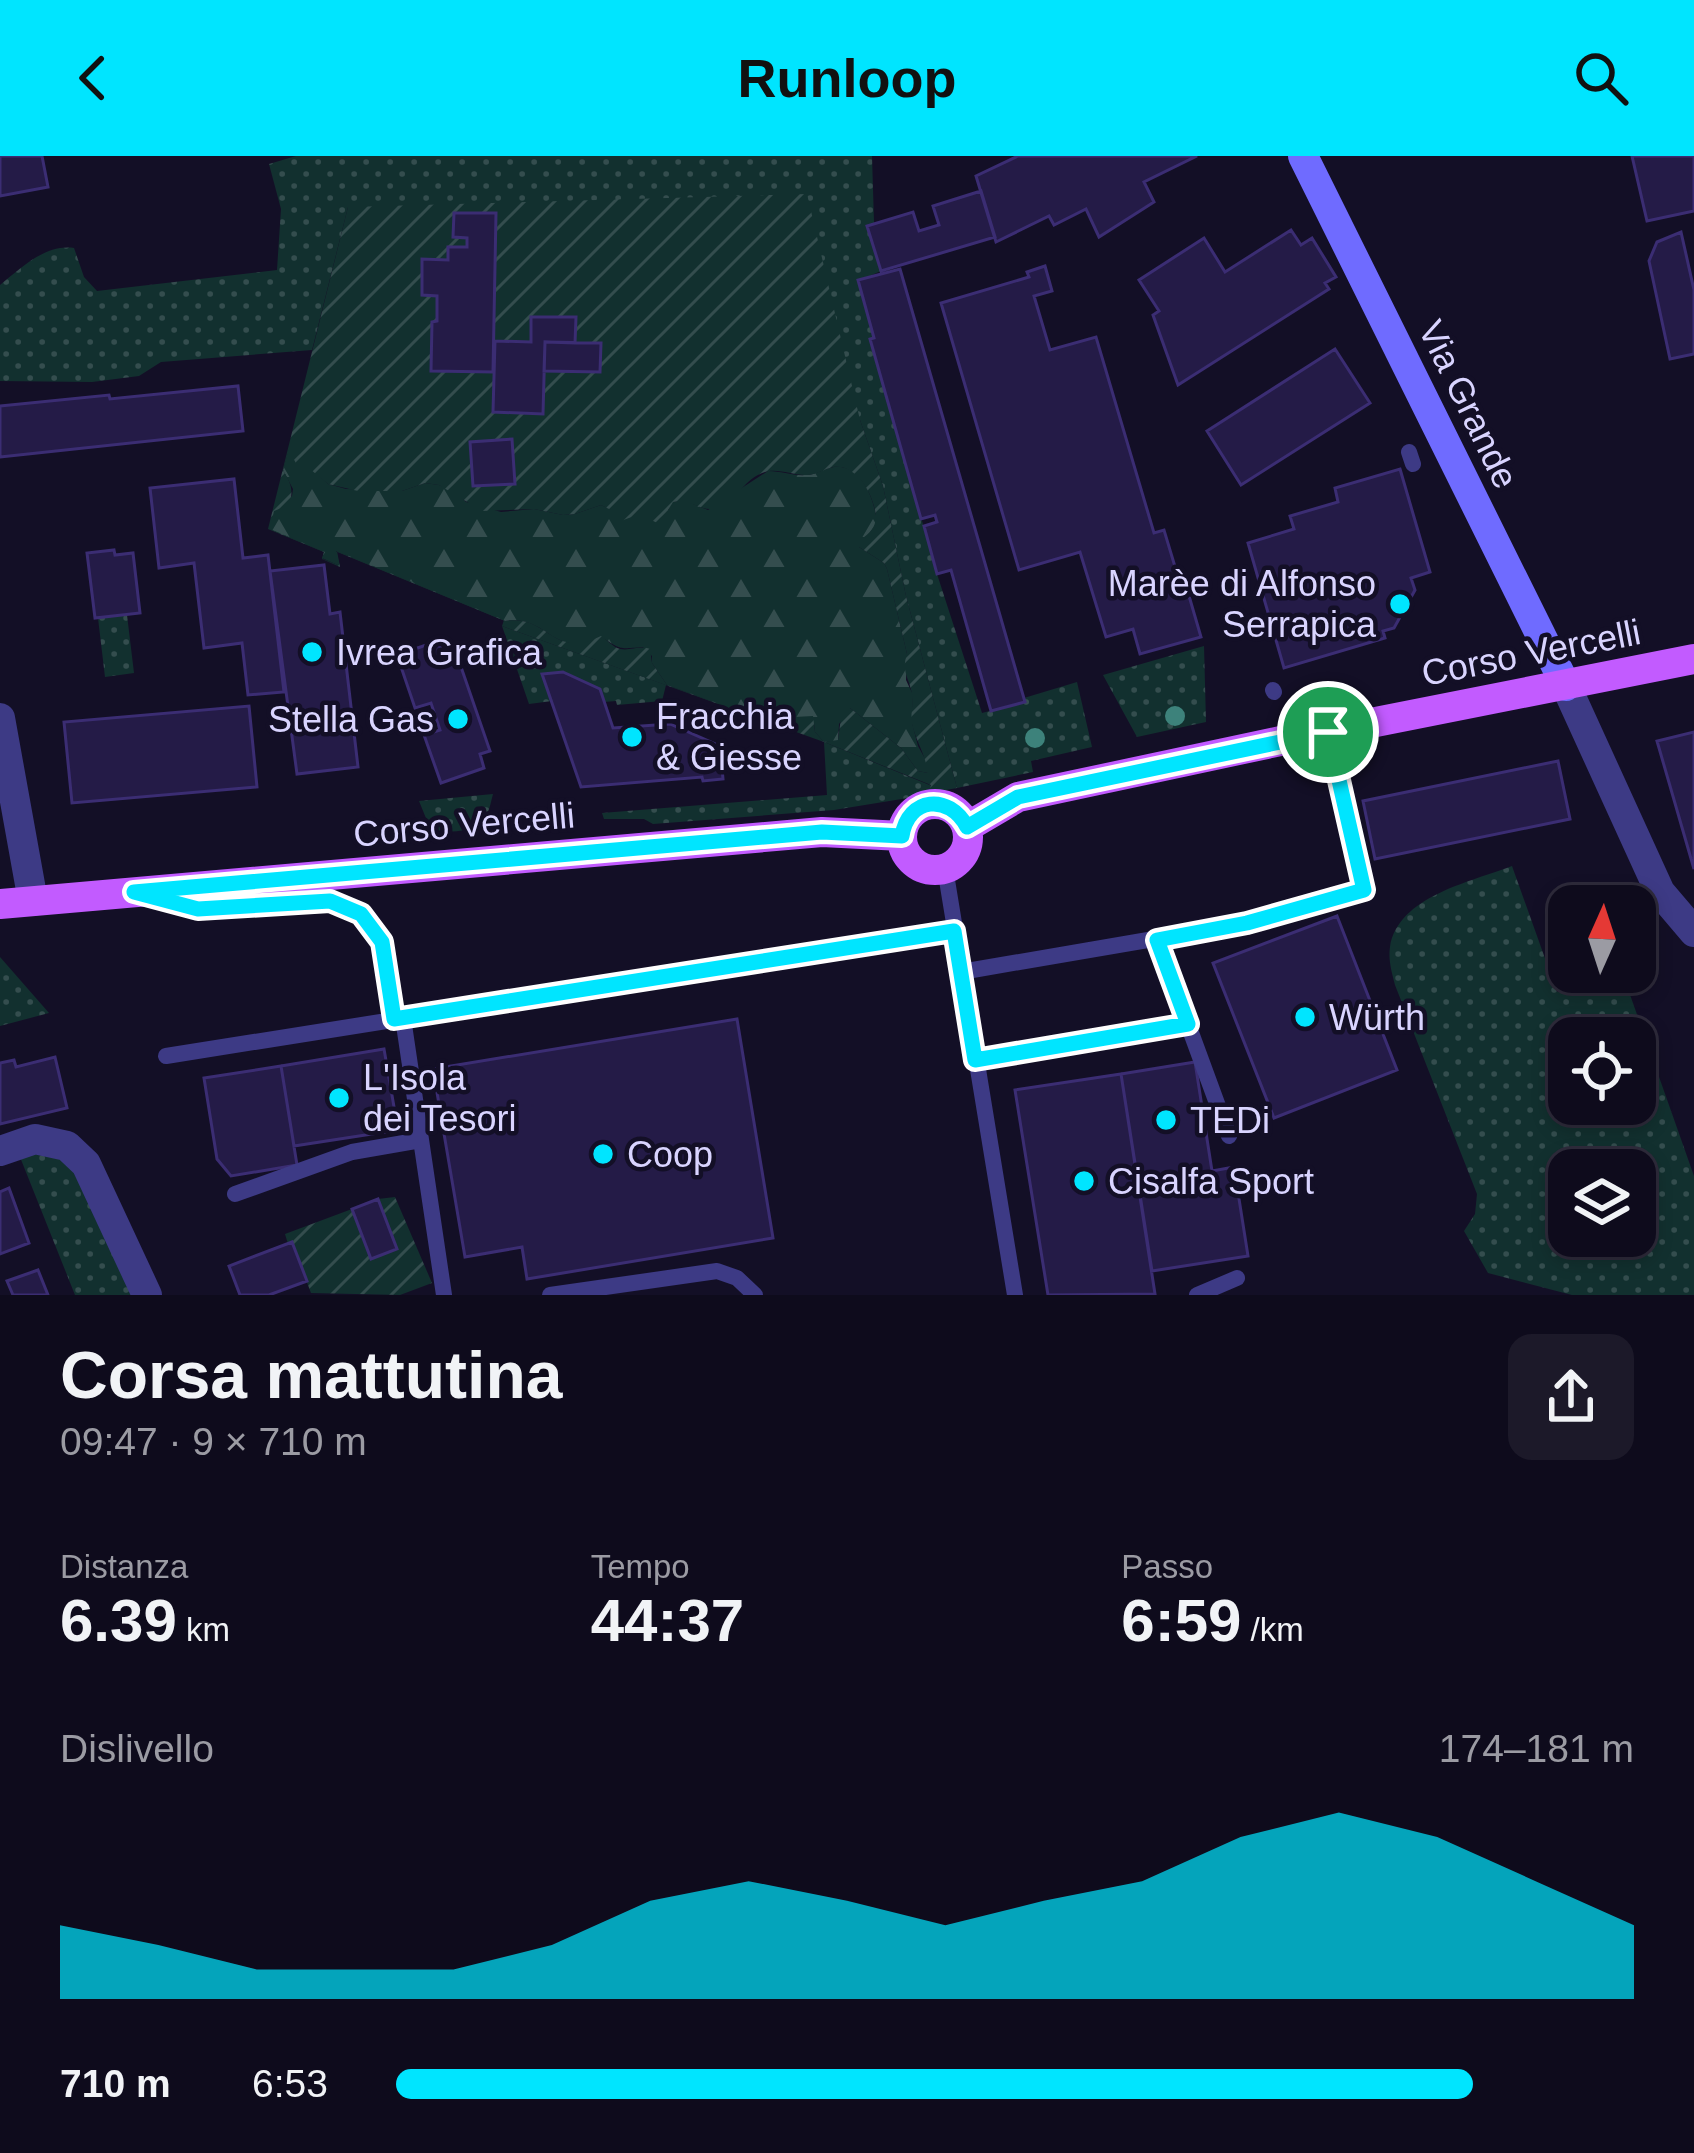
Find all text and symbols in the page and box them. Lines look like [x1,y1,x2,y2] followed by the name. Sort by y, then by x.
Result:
[60,45,126,111] icon: back
[1568,45,1634,111] icon: search
[738,48,956,108] text: Runloop
[1410,314,1527,495] street label: Via Grande
[1108,563,1377,645] place label: Marèe di Alfonso Serrapica
[1387,591,1413,617] marker: Marèe di Alfonso Serrapica
[1418,611,1644,694] street label: Corso Vercelli
[336,632,543,673] place label: Ivrea Grafica
[299,639,325,665] marker: Ivrea Grafica
[1277,681,1379,783] pin
[656,696,802,778] place label: Fracchia & Giesse
[268,699,434,740] place label: Stella Gas
[1295,699,1361,765] icon: arrive
[445,706,471,732] marker: Stella Gas
[619,724,645,750] marker: Fracchia & Giesse
[352,794,576,855] street label: Corso Vercelli
[1548,885,1656,993] north arrow
[1548,885,1656,1257] map controls
[1329,997,1425,1038] place label: Würth
[1292,1004,1318,1030] marker: Würth
[1548,1017,1656,1125] button: locate
[363,1057,516,1139] place label: L'Isola dei Tesori
[326,1085,352,1111] marker: L'Isola dei Tesori
[1190,1100,1270,1141] place label: TEDi
[1153,1107,1179,1133] marker: TEDi
[627,1134,713,1175] place label: Coop
[590,1141,616,1167] marker: Coop
[1548,1149,1656,1257] button: layers
[1108,1161,1314,1202] place label: Cisalfa Sport
[1071,1168,1097,1194] marker: Cisalfa Sport
[1508,1334,1634,1460] button: share
[60,1338,562,1412] text: Corsa mattutina
[60,1420,367,1463] text: 09:47 · 9 × 710 m
[60,1548,188,1585] text: Distanza
[591,1548,690,1585] text: Tempo
[1121,1548,1213,1585] text: Passo
[60,1587,177,1654] text: 6.39
[591,1587,744,1654] text: 44:37
[1121,1587,1241,1654] text: 6:59
[177,1611,230,1648] text: km
[1241,1611,1304,1648] text: /km
[60,1727,214,1770] text: Dislivello
[1439,1727,1634,1770] text: 174–181 m
[60,2062,171,2105] text: 710 m
[252,2062,328,2105] text: 6:53

